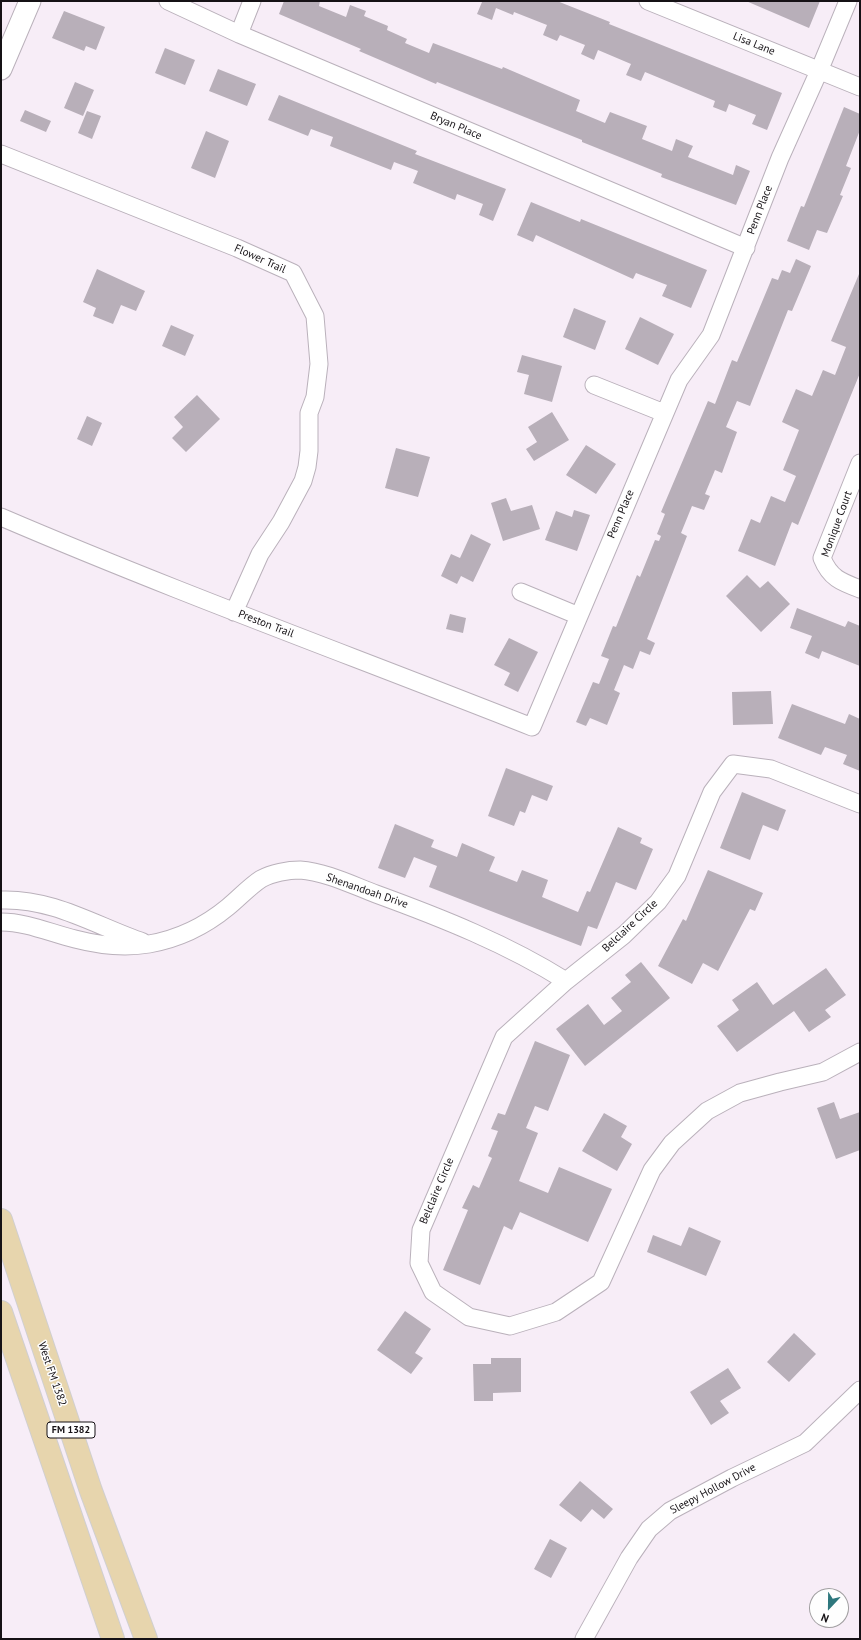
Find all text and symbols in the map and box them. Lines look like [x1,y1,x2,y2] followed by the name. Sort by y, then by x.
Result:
[731,30,777,58] street label: Lisa Lane
[428,109,484,143] street label: Bryan Place
[745,184,775,236] street label: Penn Place
[232,242,288,276] street label: Flower Trail
[605,488,637,540] street label: Penn Place
[819,489,855,559] street label: Monique Court
[236,607,296,641] street label: Preston Trail
[324,871,410,911] street label: Shenandoah Drive
[600,897,660,955] street label: Belclaire Circle
[417,1156,457,1226] street label: Belclaire Circle
[35,1340,69,1408] street label: West FM 1382
[47,1422,95,1438] road number: FM 1382
[668,1461,758,1517] street label: Sleepy Hollow Drive
[809,1588,849,1628] north arrow
[819,1610,831,1626] text: N

